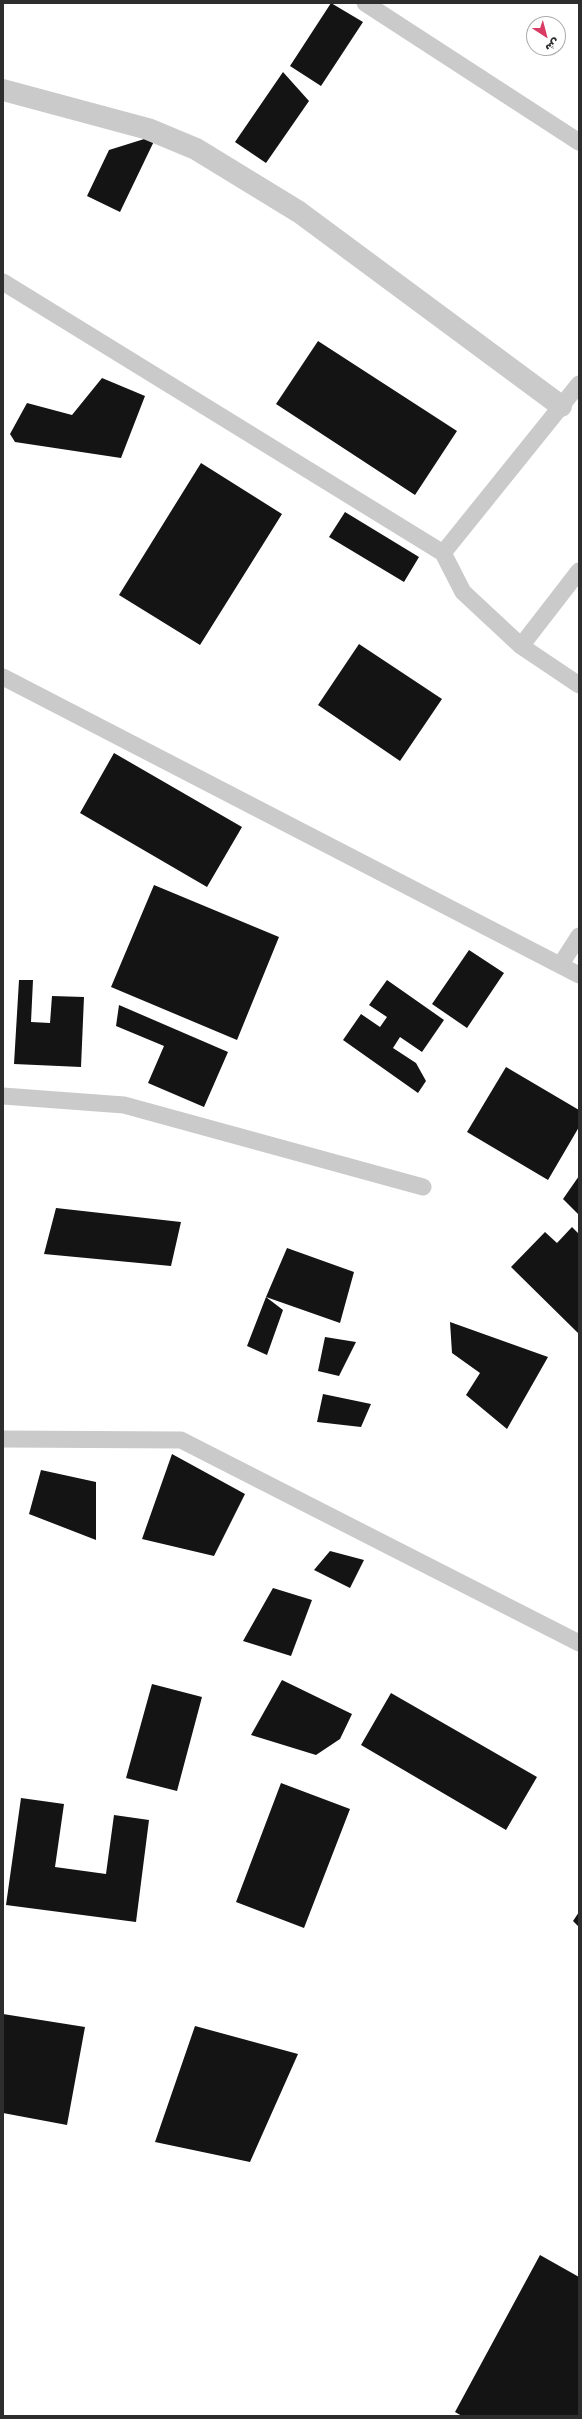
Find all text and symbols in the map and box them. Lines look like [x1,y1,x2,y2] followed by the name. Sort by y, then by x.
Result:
[526,16,566,56] north arrow
[543,36,563,55] text: ش

